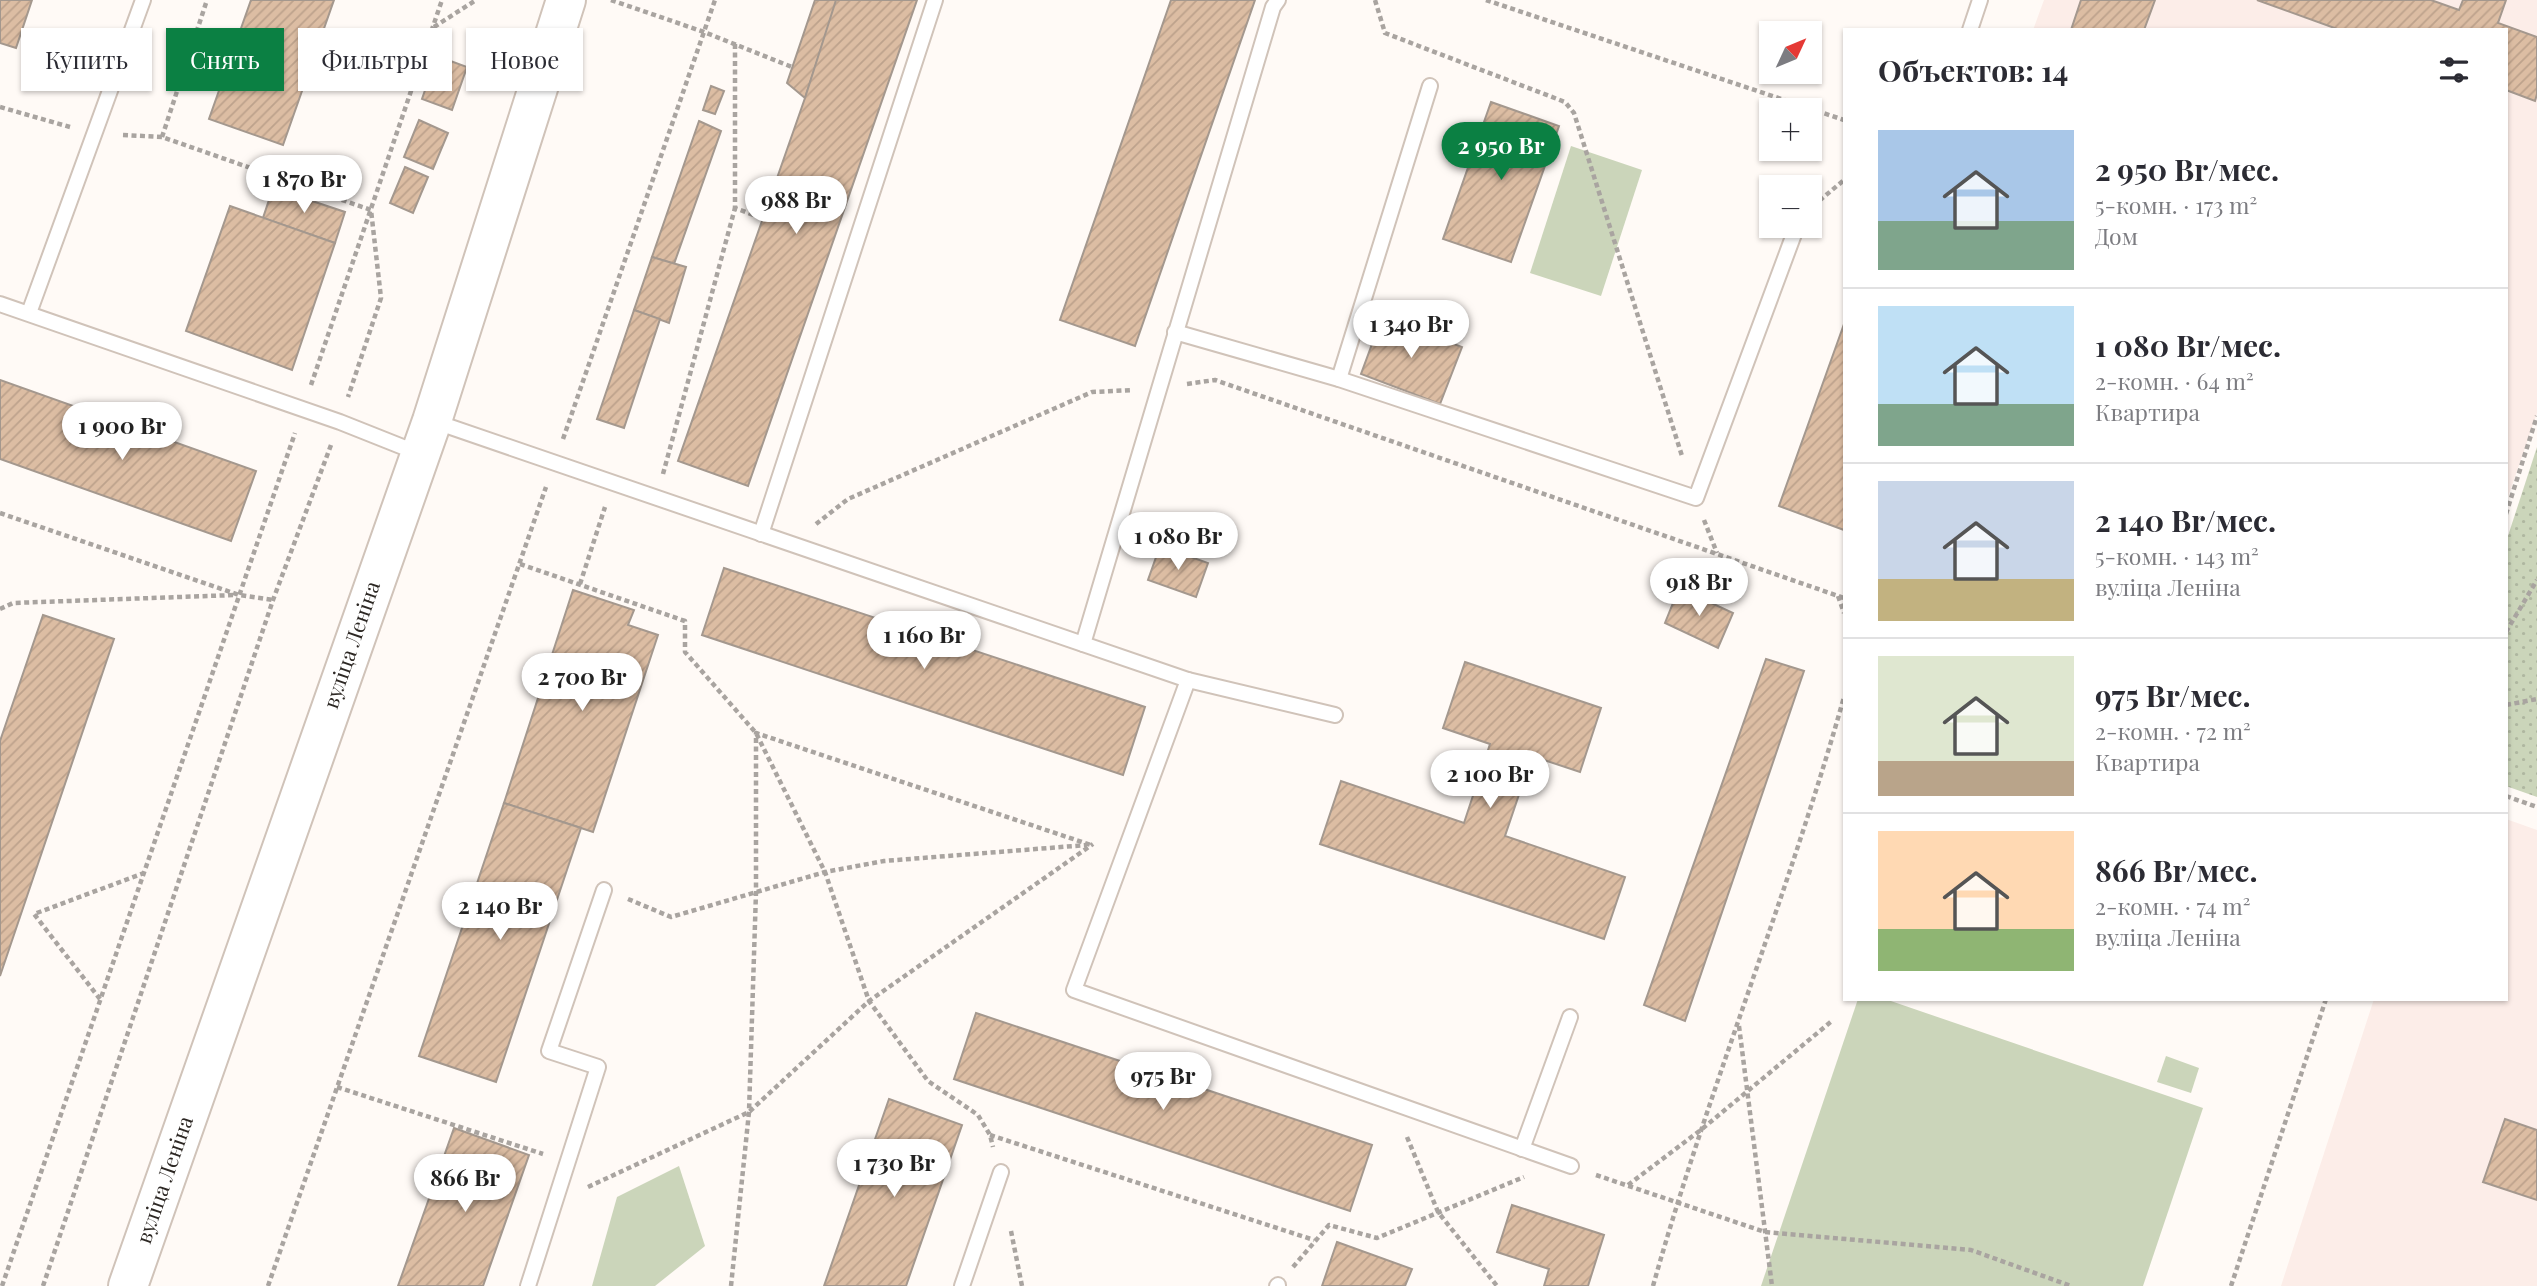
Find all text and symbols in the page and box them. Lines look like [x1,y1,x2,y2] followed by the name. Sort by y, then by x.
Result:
[1759,21,1822,84] north arrow
[1759,21,1822,238] map controls
[21,28,152,91] chip: Купить
[166,28,284,91] chip: Снять
[298,28,452,91] chip: Фильтры
[466,28,583,91] chip: Новое
[1878,50,2068,90] text: Объектов: 14
[2435,51,2473,89] icon: filters
[1759,98,1822,161] button: +
[1429,122,1573,182] pin: 2 950 Br
[1458,129,1544,160] text: 2 950 Br
[2095,149,2279,189] text: 2 950 Br/мес.
[232,156,376,215] pin: 1 870 Br
[1934,158,2018,242] icon: home
[262,162,346,193] text: 1 870 Br
[1759,175,1822,238] button: −
[739,176,853,236] pin: 988 Br
[761,183,831,214] text: 988 Br
[2095,189,2257,220] text: 5-комн. · 173 m²
[2095,220,2138,251] text: Дом
[1339,300,1483,360] pin: 1 340 Br
[1369,307,1453,338] text: 1 340 Br
[2095,325,2281,365] text: 1 080 Br/мес.
[1934,334,2018,418] icon: home
[2095,365,2254,396] text: 2-комн. · 64 m²
[2095,396,2200,427] text: Квартира
[50,402,194,462] pin: 1 900 Br
[78,409,166,440] text: 1 900 Br
[2095,500,2276,540] text: 2 140 Br/мес.
[1934,509,2018,593] icon: home
[1106,512,1250,572] pin: 1 080 Br
[1134,519,1222,550] text: 1 080 Br
[2095,540,2259,571] text: 5-комн. · 143 m²
[1642,558,1756,618] pin: 918 Br
[1666,565,1732,596] text: 918 Br
[2095,571,2241,602] text: вуліца Леніна
[315,576,385,712] street label: вуліца Леніна
[852,612,996,671] pin: 1 160 Br
[883,618,965,649] text: 1 160 Br
[510,654,654,713] pin: 2 700 Br
[538,660,626,691] text: 2 700 Br
[2095,675,2251,715] text: 975 Br/мес.
[1934,684,2018,768] icon: home
[2095,715,2251,746] text: 2-комн. · 72 m²
[2095,746,2200,777] text: Квартира
[1418,750,1562,810] pin: 2 100 Br
[1446,757,1534,788] text: 2 100 Br
[2095,850,2258,890] text: 866 Br/мес.
[1934,859,2018,943] icon: home
[428,883,572,942] pin: 2 140 Br
[458,889,542,920] text: 2 140 Br
[2095,890,2250,921] text: 2-комн. · 74 m²
[2095,921,2241,952] text: вуліца Леніна
[1106,1052,1220,1112] pin: 975 Br
[1131,1059,1195,1090] text: 975 Br
[128,1111,198,1247] street label: вуліца Леніна
[822,1140,966,1199] pin: 1 730 Br
[853,1146,935,1177] text: 1 730 Br
[408,1154,522,1214] pin: 866 Br
[430,1161,500,1192] text: 866 Br

